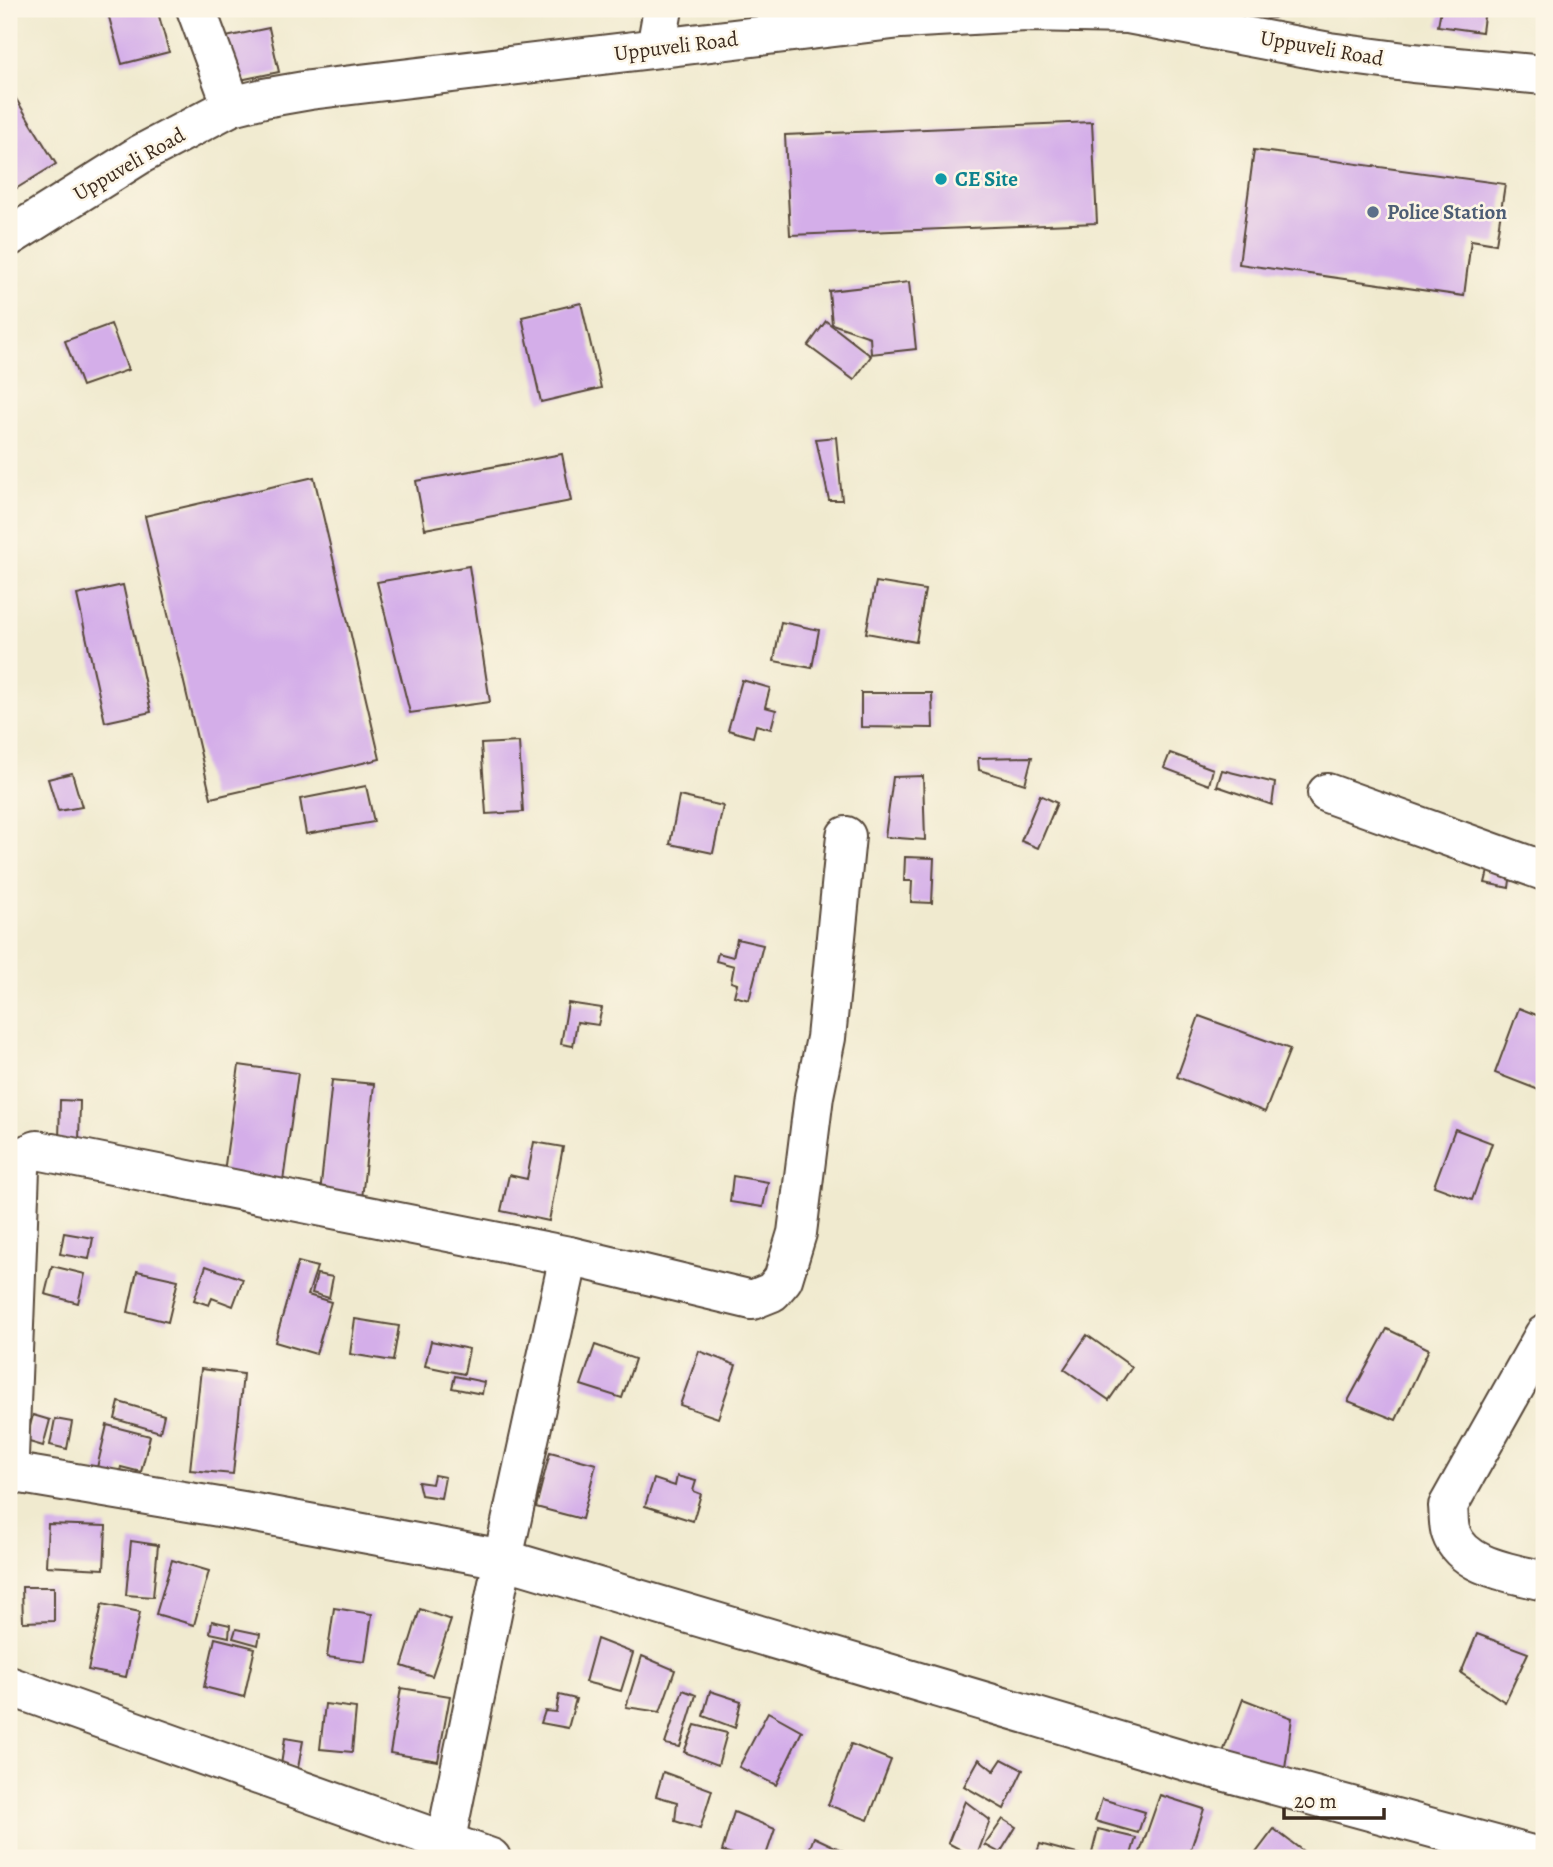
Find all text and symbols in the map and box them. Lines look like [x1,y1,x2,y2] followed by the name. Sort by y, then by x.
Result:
[1258,23,1387,73] street label: Uppuveli Road
[612,24,740,67] street label: Uppuveli Road
[68,120,191,207] street label: Uppuveli Road
[955,165,1018,193] place label: CE Site
[933,171,949,187] marker: CE Site
[1387,198,1507,226] place label: Police Station
[1365,204,1381,220] marker: Police Station
[1284,1776,1383,1820] scale bar
[1294,1787,1337,1815] text: 20 m

